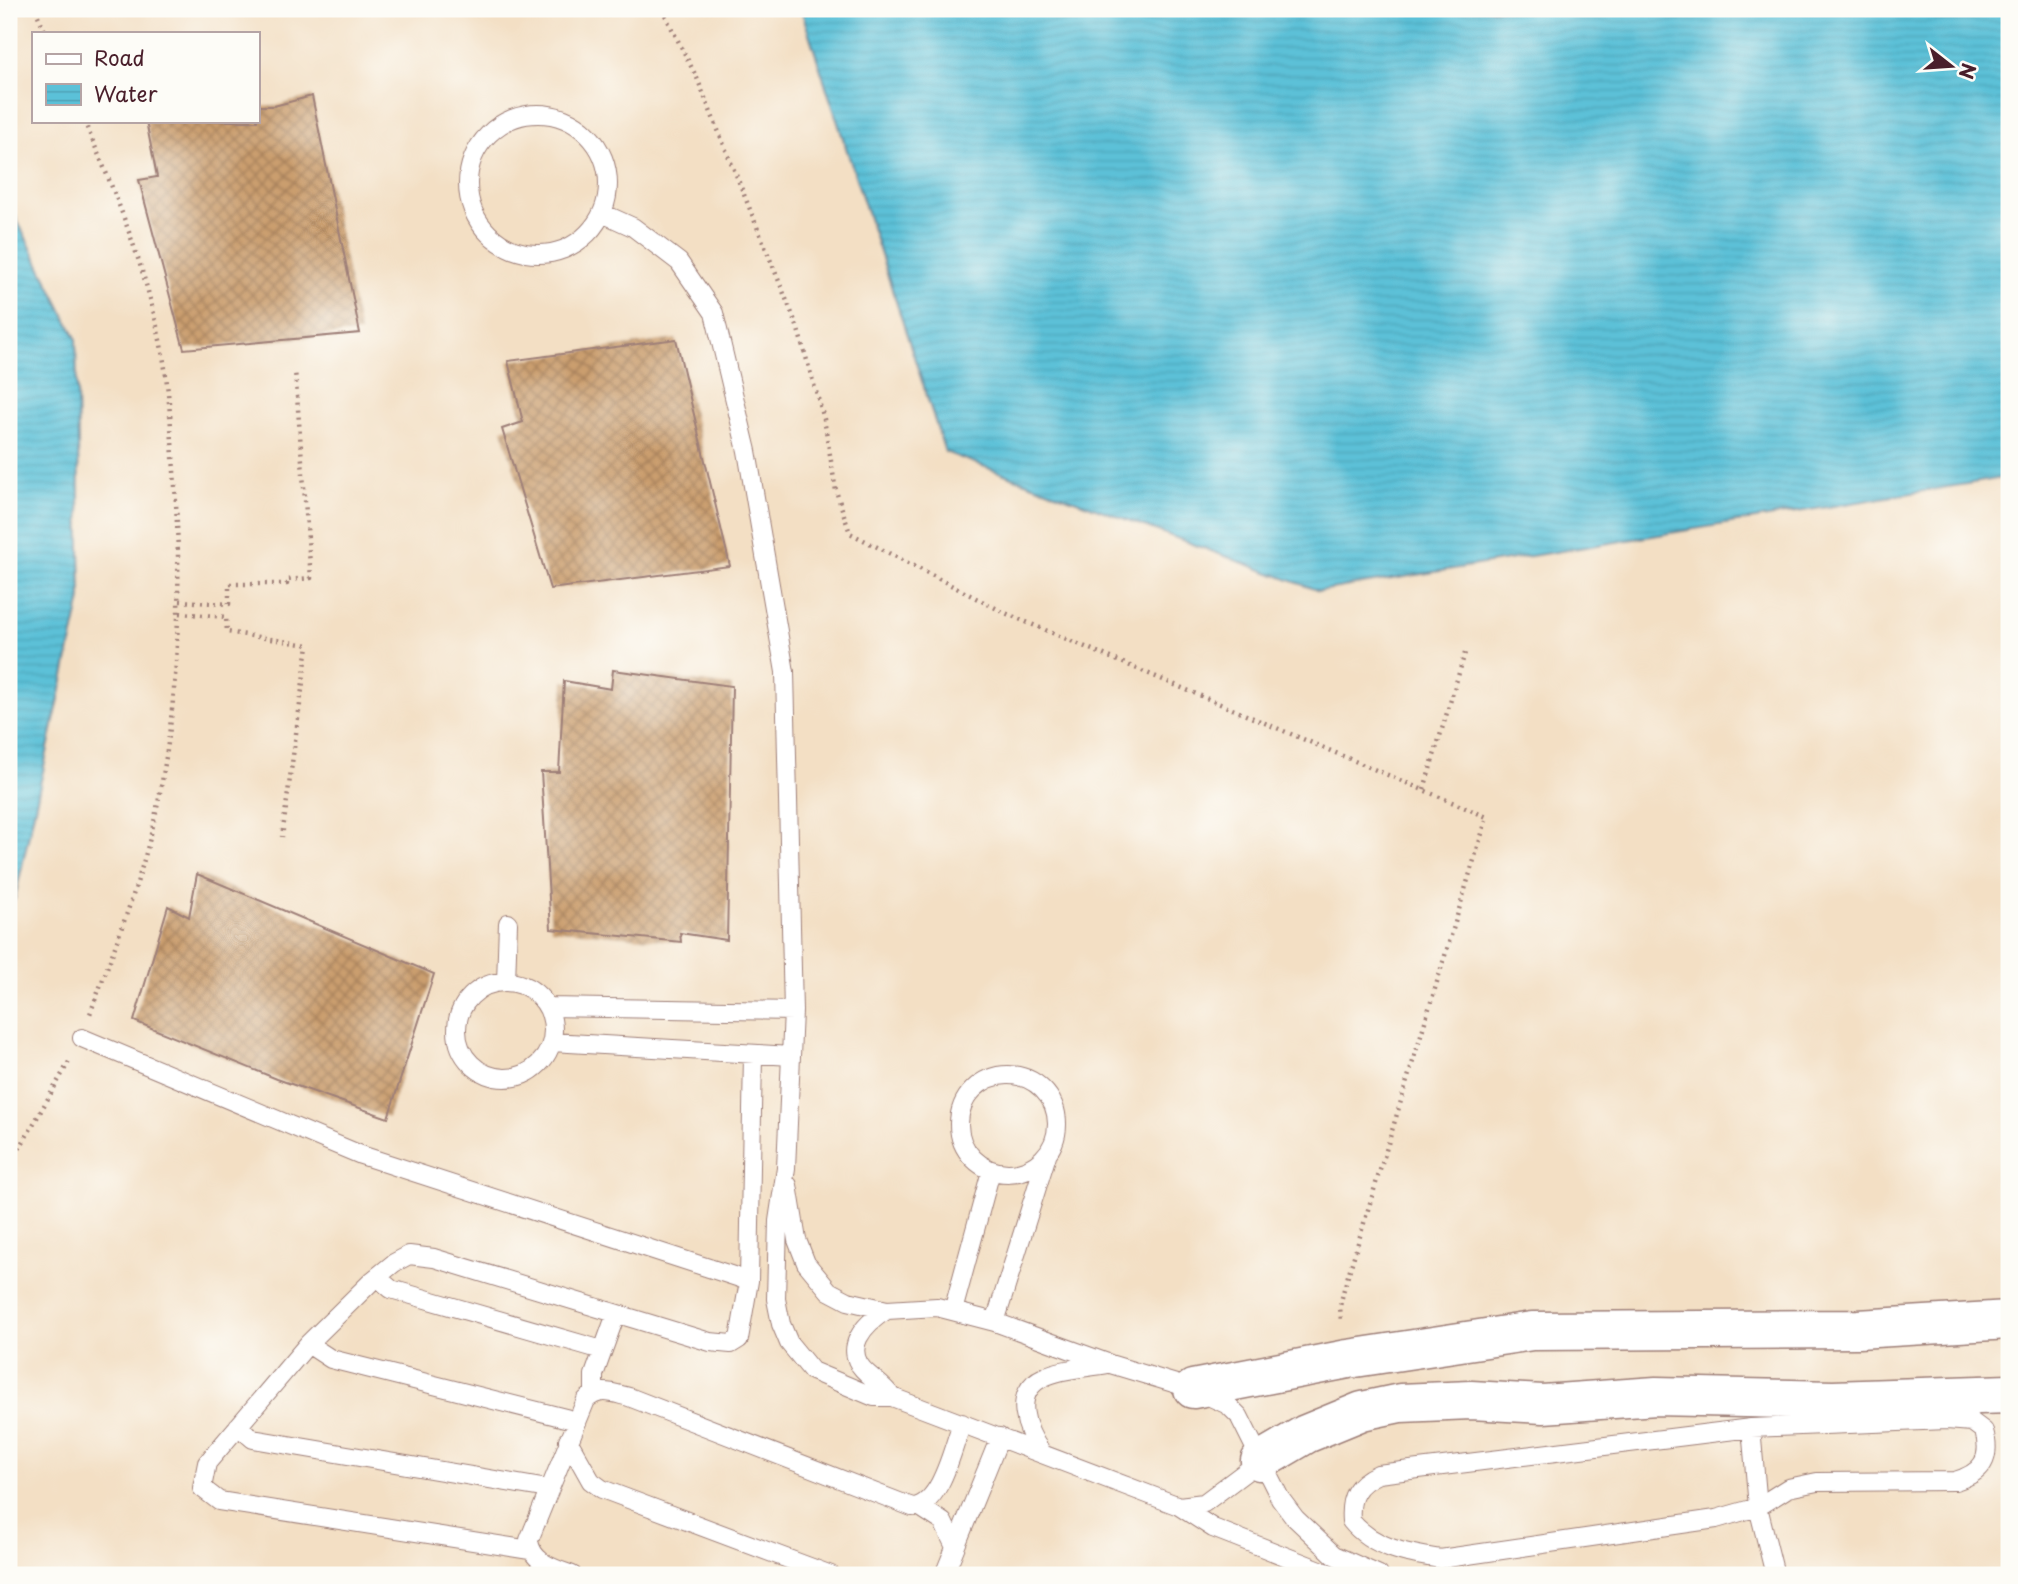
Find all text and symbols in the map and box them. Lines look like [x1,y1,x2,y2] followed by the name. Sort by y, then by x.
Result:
[32,32,259,122] legend
[1916,32,1986,102] north arrow
[94,41,145,73] text: Road
[1953,60,1984,83] text: N
[94,77,158,109] text: Water

